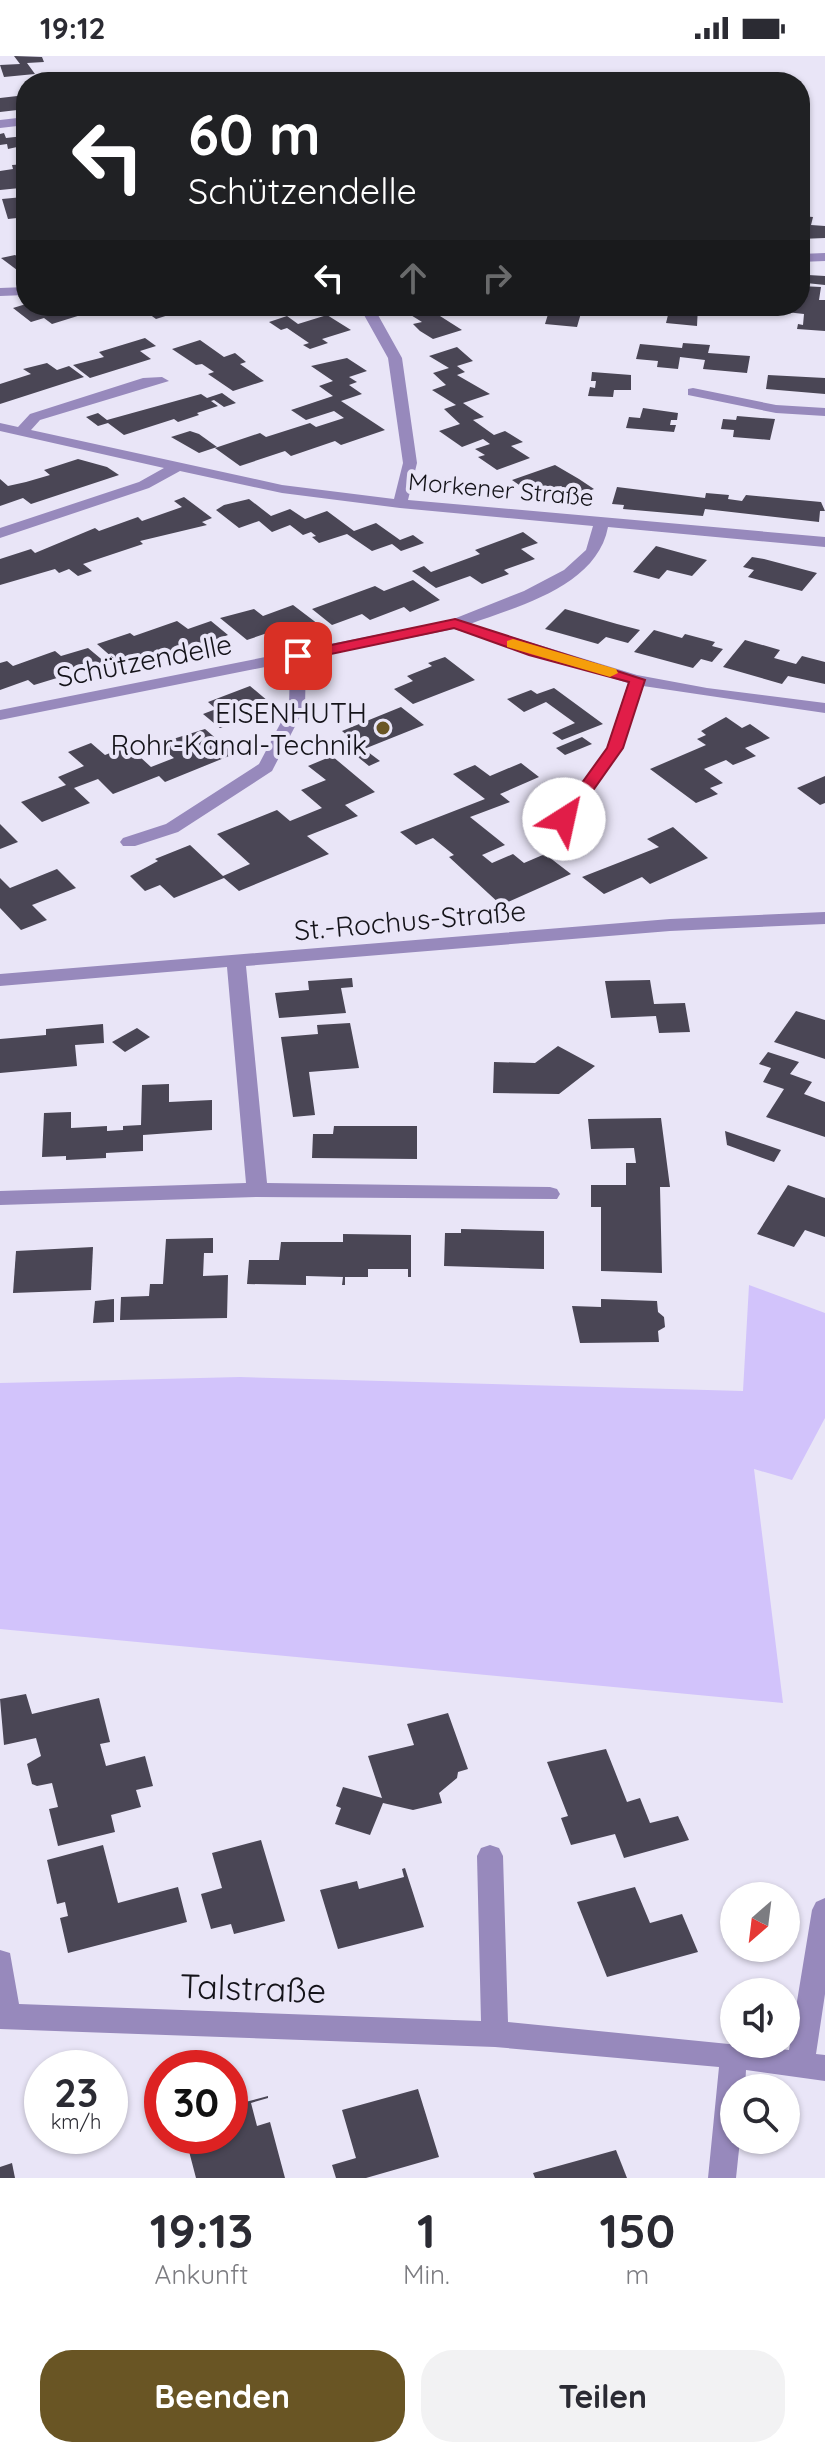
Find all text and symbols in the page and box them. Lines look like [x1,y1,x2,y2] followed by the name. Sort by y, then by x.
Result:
[40,9,106,47] text: 19:12
[188,99,321,169] text: 60 m
[56,104,160,208] icon: left
[188,168,417,213] text: Schützendelle
[307,256,351,300] icon: left
[391,256,435,300] icon: ahead
[475,256,519,300] icon: right
[407,466,595,512] street label: Morkener Straße
[264,622,332,690] pin
[53,626,235,694] street label: Schützendelle
[276,634,320,678] icon: arrive
[111,695,367,762] place label: EISENHUTH Rohr-Kanal-Technik
[374,719,392,737] marker: EISENHUTH Rohr-Kanal-Technik
[522,777,606,861] position arrow
[293,892,527,948] street label: St.-Rochus-Straße
[720,1882,800,1962] north arrow
[720,1882,800,2154] map controls
[179,1964,327,2012] street label: Talstraße
[720,1978,800,2058] button: sound
[144,2050,248,2154] speed limit sign: 30
[54,2067,98,2117] text: 23
[720,2074,800,2154] button: search
[51,2109,101,2134] text: km/h
[150,2200,253,2260] text: 19:13
[417,2200,436,2260] text: 1
[599,2200,675,2260] text: 150
[155,2258,248,2291] text: Ankunft
[403,2258,450,2291] text: Min.
[626,2258,649,2291] text: m
[40,2350,405,2442] button: Beenden
[421,2350,785,2442] button: Teilen

